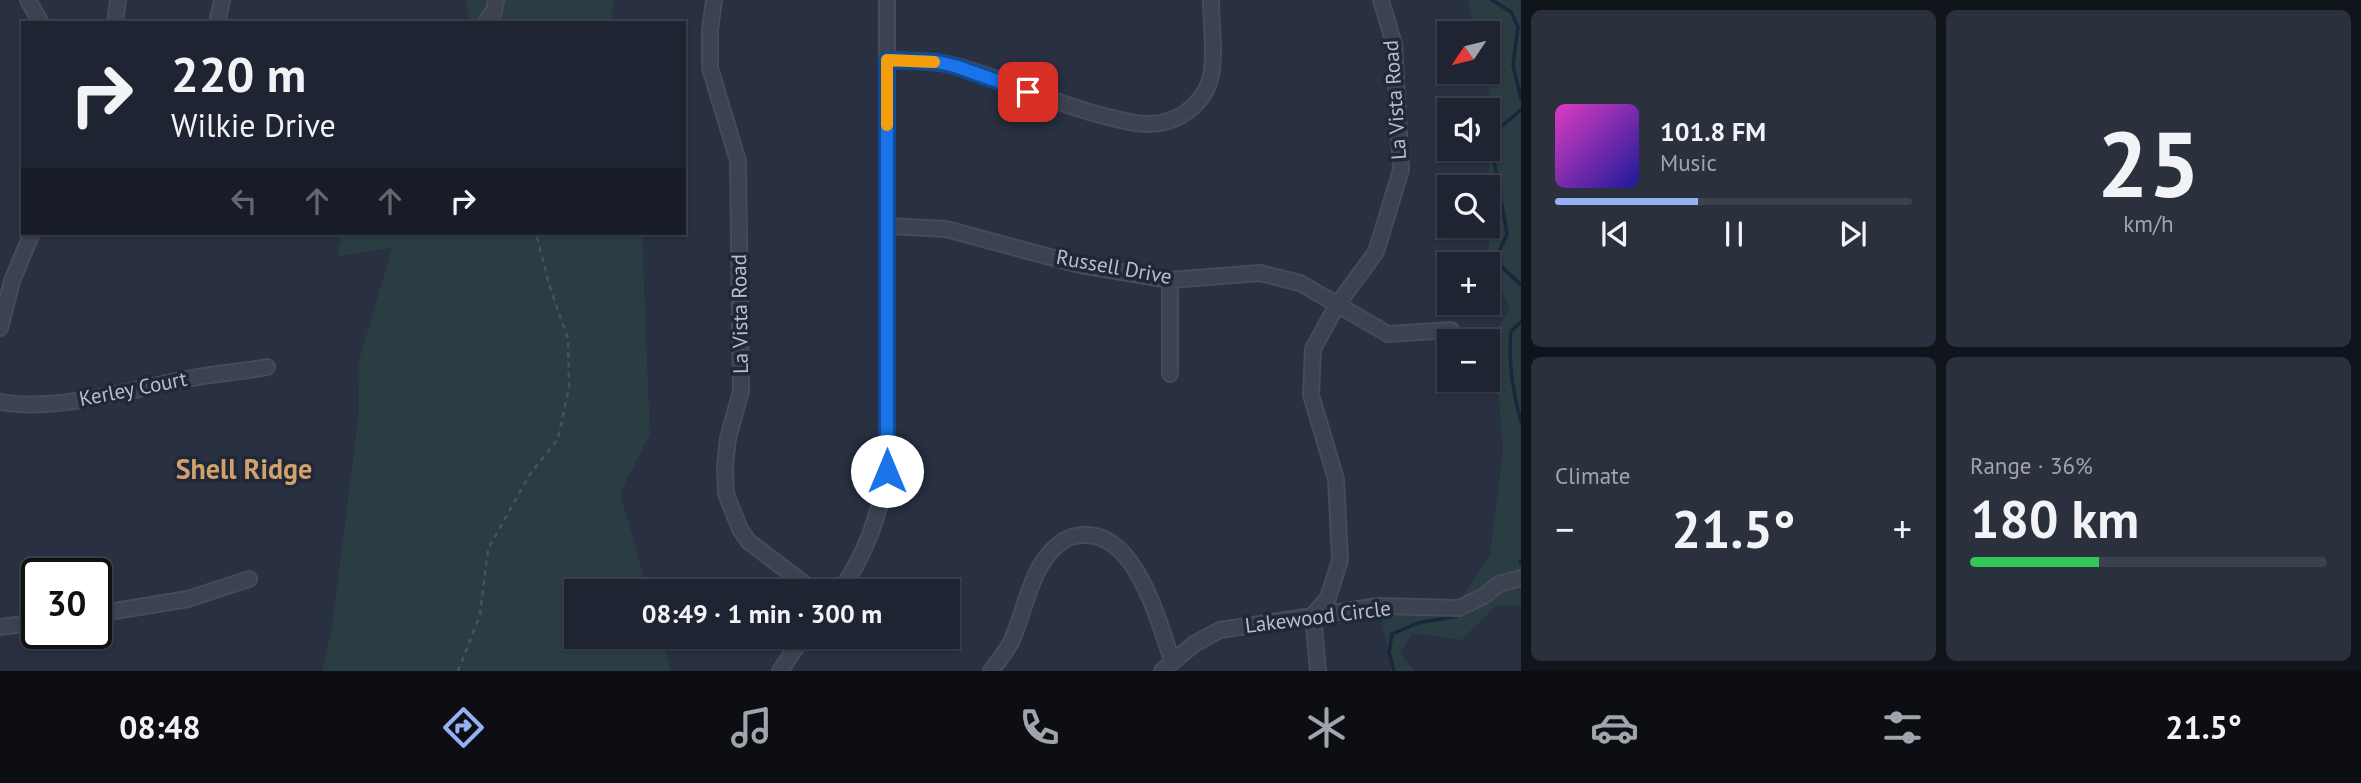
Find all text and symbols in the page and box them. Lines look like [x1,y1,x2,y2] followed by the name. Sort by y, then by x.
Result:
[1437,21,1500,84] north arrow
[1437,21,1500,392] map controls
[1377,39,1412,161] street label: La Vista Road
[171,42,306,106] text: 220 m
[56,49,147,140] icon: right
[998,62,1058,122] pin
[1009,73,1047,111] icon: arrive
[1437,98,1500,161] button: sound
[171,104,336,146] text: Wilkie Drive
[2097,104,2200,222] text: 25
[1660,115,1766,148] text: 101.8 FM
[1660,148,1717,177] text: Music
[1437,175,1500,238] button: search
[225,182,263,220] icon: left
[298,182,336,220] icon: ahead
[371,182,409,220] icon: ahead
[444,182,482,220] icon: right
[2123,209,2174,238] text: km/h
[1596,215,1634,253] icon: previous
[1715,215,1753,253] icon: pause
[1834,215,1872,253] icon: next
[1054,243,1174,290] street label: Russell Drive
[1437,252,1500,315] button: +
[725,254,754,374] street label: La Vista Road
[1437,329,1500,392] button: −
[77,365,189,412] street label: Kerley Court
[850,434,924,508] position arrow
[176,450,312,487] district label: Shell Ridge
[1970,451,2093,480] text: Range · 36%
[1555,461,1630,490] text: Climate
[1970,485,2139,552] text: 180 km
[1672,495,1795,562] text: 21.5°
[1555,504,1574,553] text: −
[1893,504,1912,553] text: +
[21,558,112,649] speed limit sign: 30
[1243,594,1392,639] street label: Lakewood Circle
[642,597,882,630] text: 08:49 · 1 min · 300 m
[439,703,488,752] icon: directions
[727,703,776,752] icon: music
[1015,703,1064,752] icon: phone
[1302,703,1351,752] icon: climate
[1590,703,1639,752] icon: car
[1878,703,1927,752] icon: filters
[119,706,201,748] text: 08:48
[2165,706,2242,748] text: 21.5°

